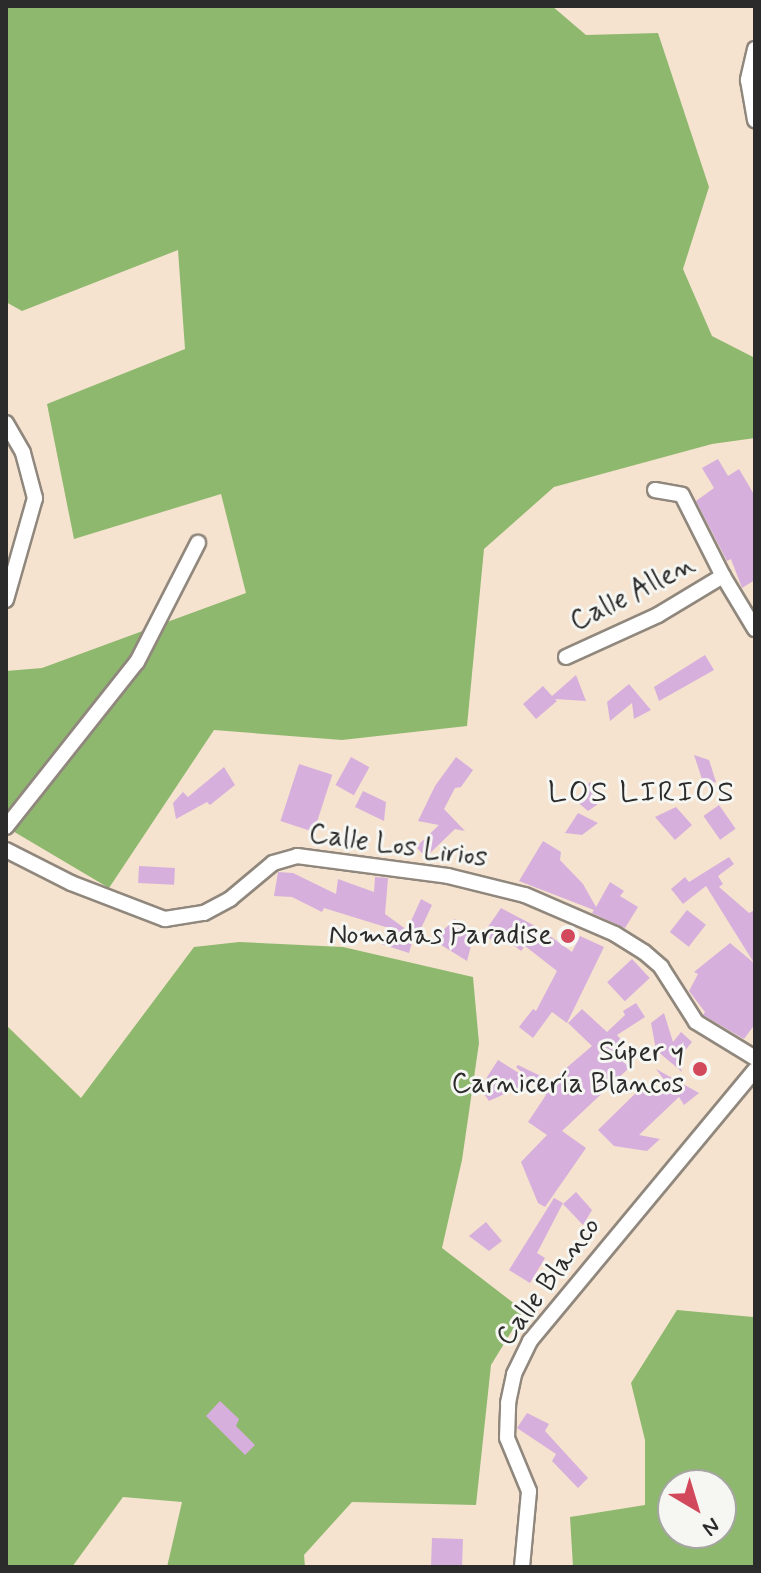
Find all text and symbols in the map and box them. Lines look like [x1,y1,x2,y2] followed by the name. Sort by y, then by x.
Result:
[565,548,701,640] street label: Calle Allen
[549,775,735,811] district label: LOS LIRIOS
[306,818,490,876] street label: Calle Los Lirios
[329,919,552,953] place label: Nomadas Paradise
[559,927,577,945] marker: Nomadas Paradise
[450,1036,684,1102] place label: Súper y Carnicería Blancos
[691,1060,709,1078] marker: Súper y Carnicería Blancos
[490,1212,608,1352] street label: Calle Blanco
[657,1469,737,1549] north arrow
[696,1511,725,1542] text: N

